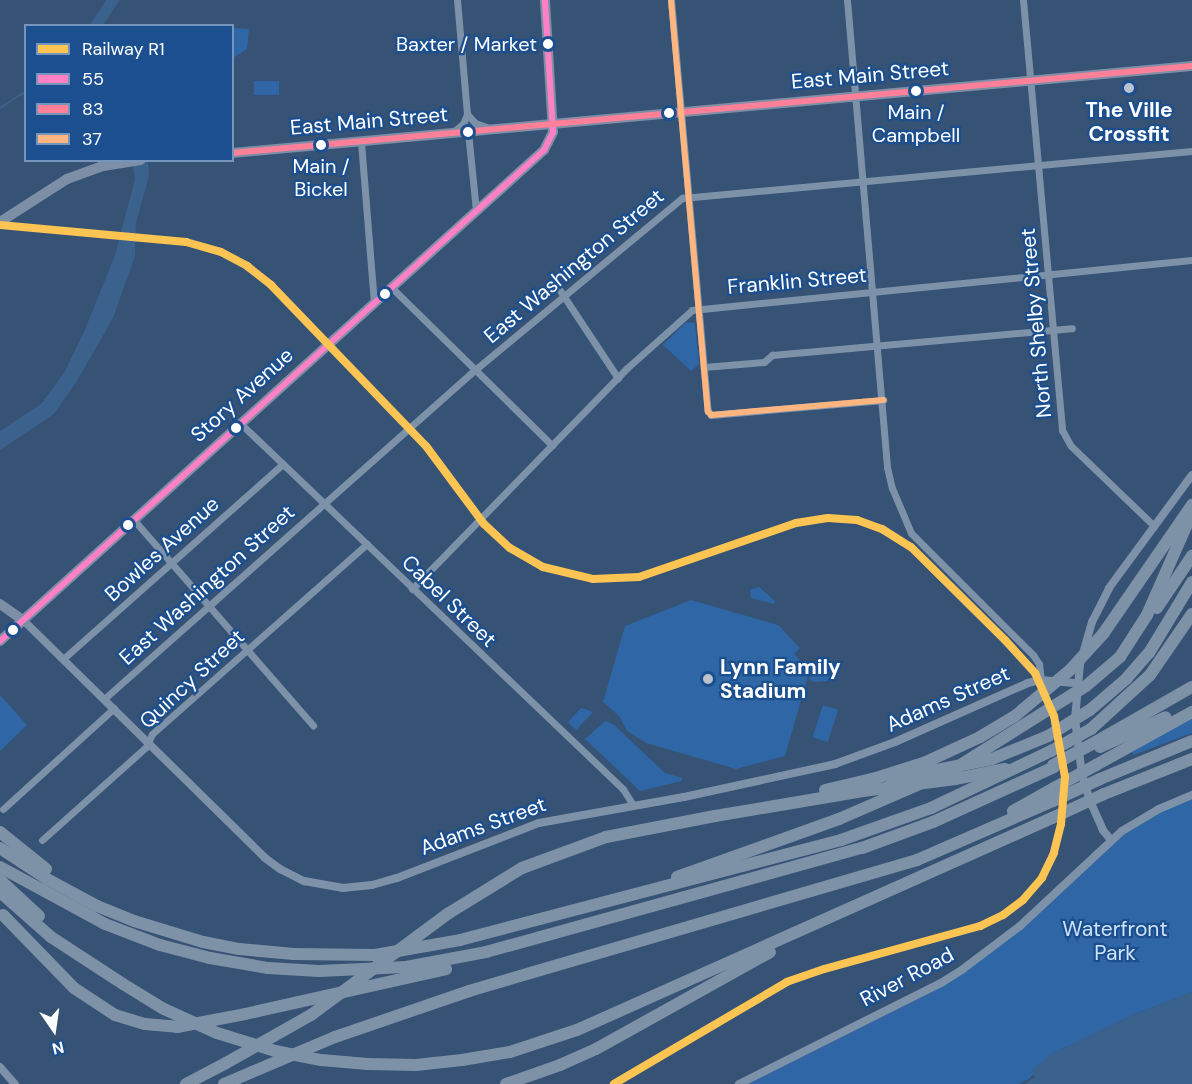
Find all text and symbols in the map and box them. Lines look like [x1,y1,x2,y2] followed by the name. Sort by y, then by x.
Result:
[24,24,234,162] legend
[396,32,537,56] place label: Baxter / Market
[82,37,165,61] text: Railway R1
[542,38,554,50] marker: Baxter / Market
[790,56,950,94] street label: East Main Street
[82,67,104,91] text: 55
[1122,81,1136,95] marker: The Ville Crossfit
[910,85,922,97] marker: Main / Campbell
[82,97,104,121] text: 83
[1085,97,1173,147] place label: The Ville Crossfit
[872,100,960,147] place label: Main / Campbell
[289,102,449,140] street label: East Main Street
[663,107,675,119] unlabelled marker
[462,126,474,138] unlabelled marker
[82,127,102,151] text: 37
[315,139,327,151] marker: Main / Bickel
[292,154,350,201] place label: Main / Bickel
[479,183,669,349] street label: East Washington Street
[1015,227,1057,419] street label: North Shelby Street
[726,262,868,300] street label: Franklin Street
[379,288,391,300] unlabelled marker
[186,342,298,448] street label: Story Avenue
[230,422,242,434] unlabelled marker
[100,491,224,607] street label: Bowles Avenue
[114,500,300,670] street label: East Washington Street
[122,519,134,531] unlabelled marker
[397,550,501,652] street label: Cabel Street
[7,624,19,636] unlabelled marker
[134,624,250,734] street label: Quincy Street
[720,654,841,704] place label: Lynn Family Stadium
[882,661,1014,737] street label: Adams Street
[701,672,715,686] marker: Lynn Family Stadium
[417,792,549,860] street label: Adams Street
[1062,916,1168,966] park label: Waterfront Park
[856,942,958,1012] street label: River Road
[24,1000,84,1060] north arrow
[50,1036,66,1060] text: N

